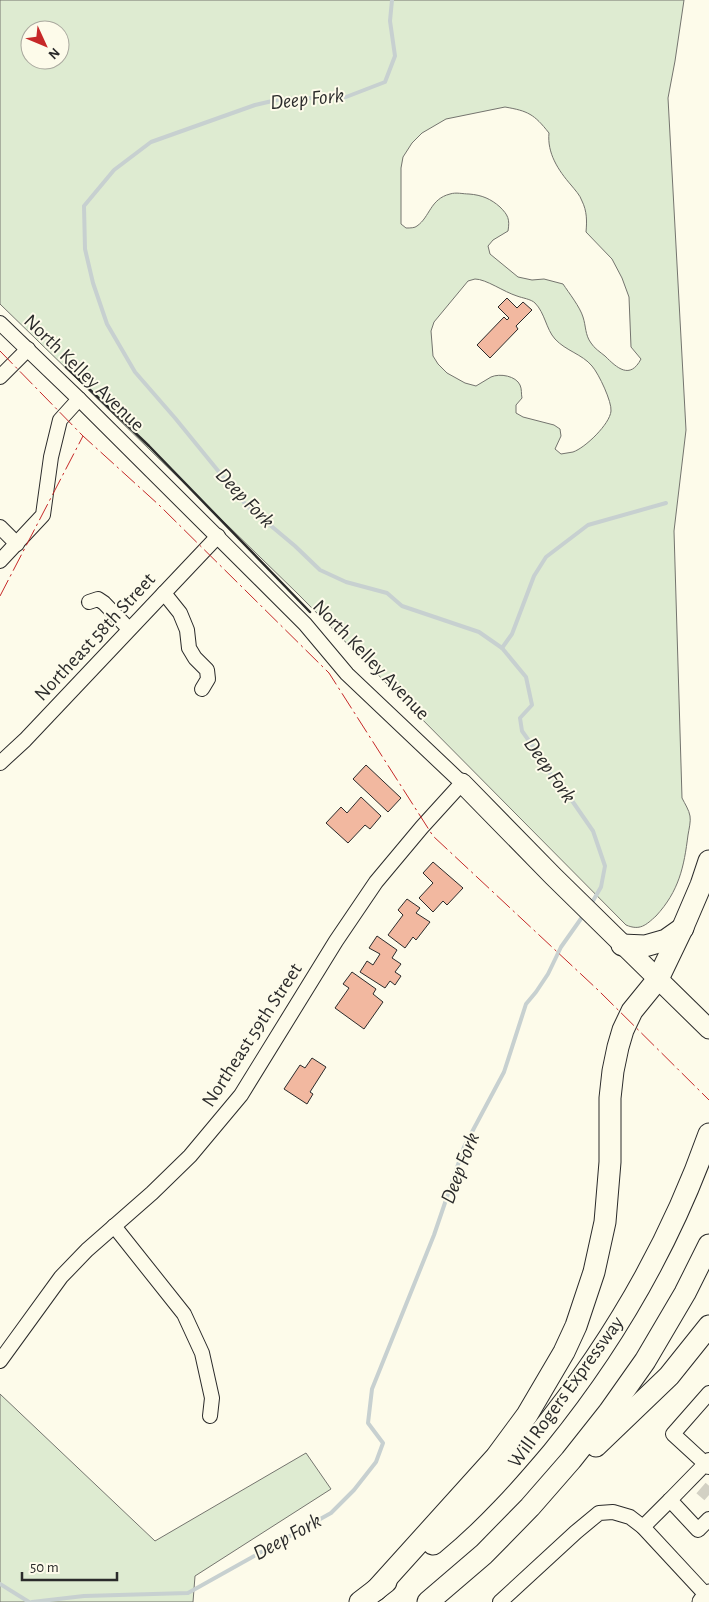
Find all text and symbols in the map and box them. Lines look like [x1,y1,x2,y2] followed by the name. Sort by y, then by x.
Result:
[20,20,70,70] north arrow
[45,45,62,62] text: N
[269,85,345,114] water label: Deep Fork
[20,311,148,435] street label: North Kelley Avenue
[211,464,279,533] water label: Deep Fork
[31,569,160,705] street label: Northeast 58th Street
[309,596,433,724] street label: North Kelley Avenue
[519,734,580,807] water label: Deep Fork
[198,959,306,1110] street label: Northeast 59th Street
[437,1129,484,1207] water label: Deep Fork
[505,1312,628,1471] street label: Will Rogers Expressway
[249,1510,325,1565] water label: Deep Fork
[22,1550,118,1582] scale bar
[30,1560,59,1575] text: 50 m

